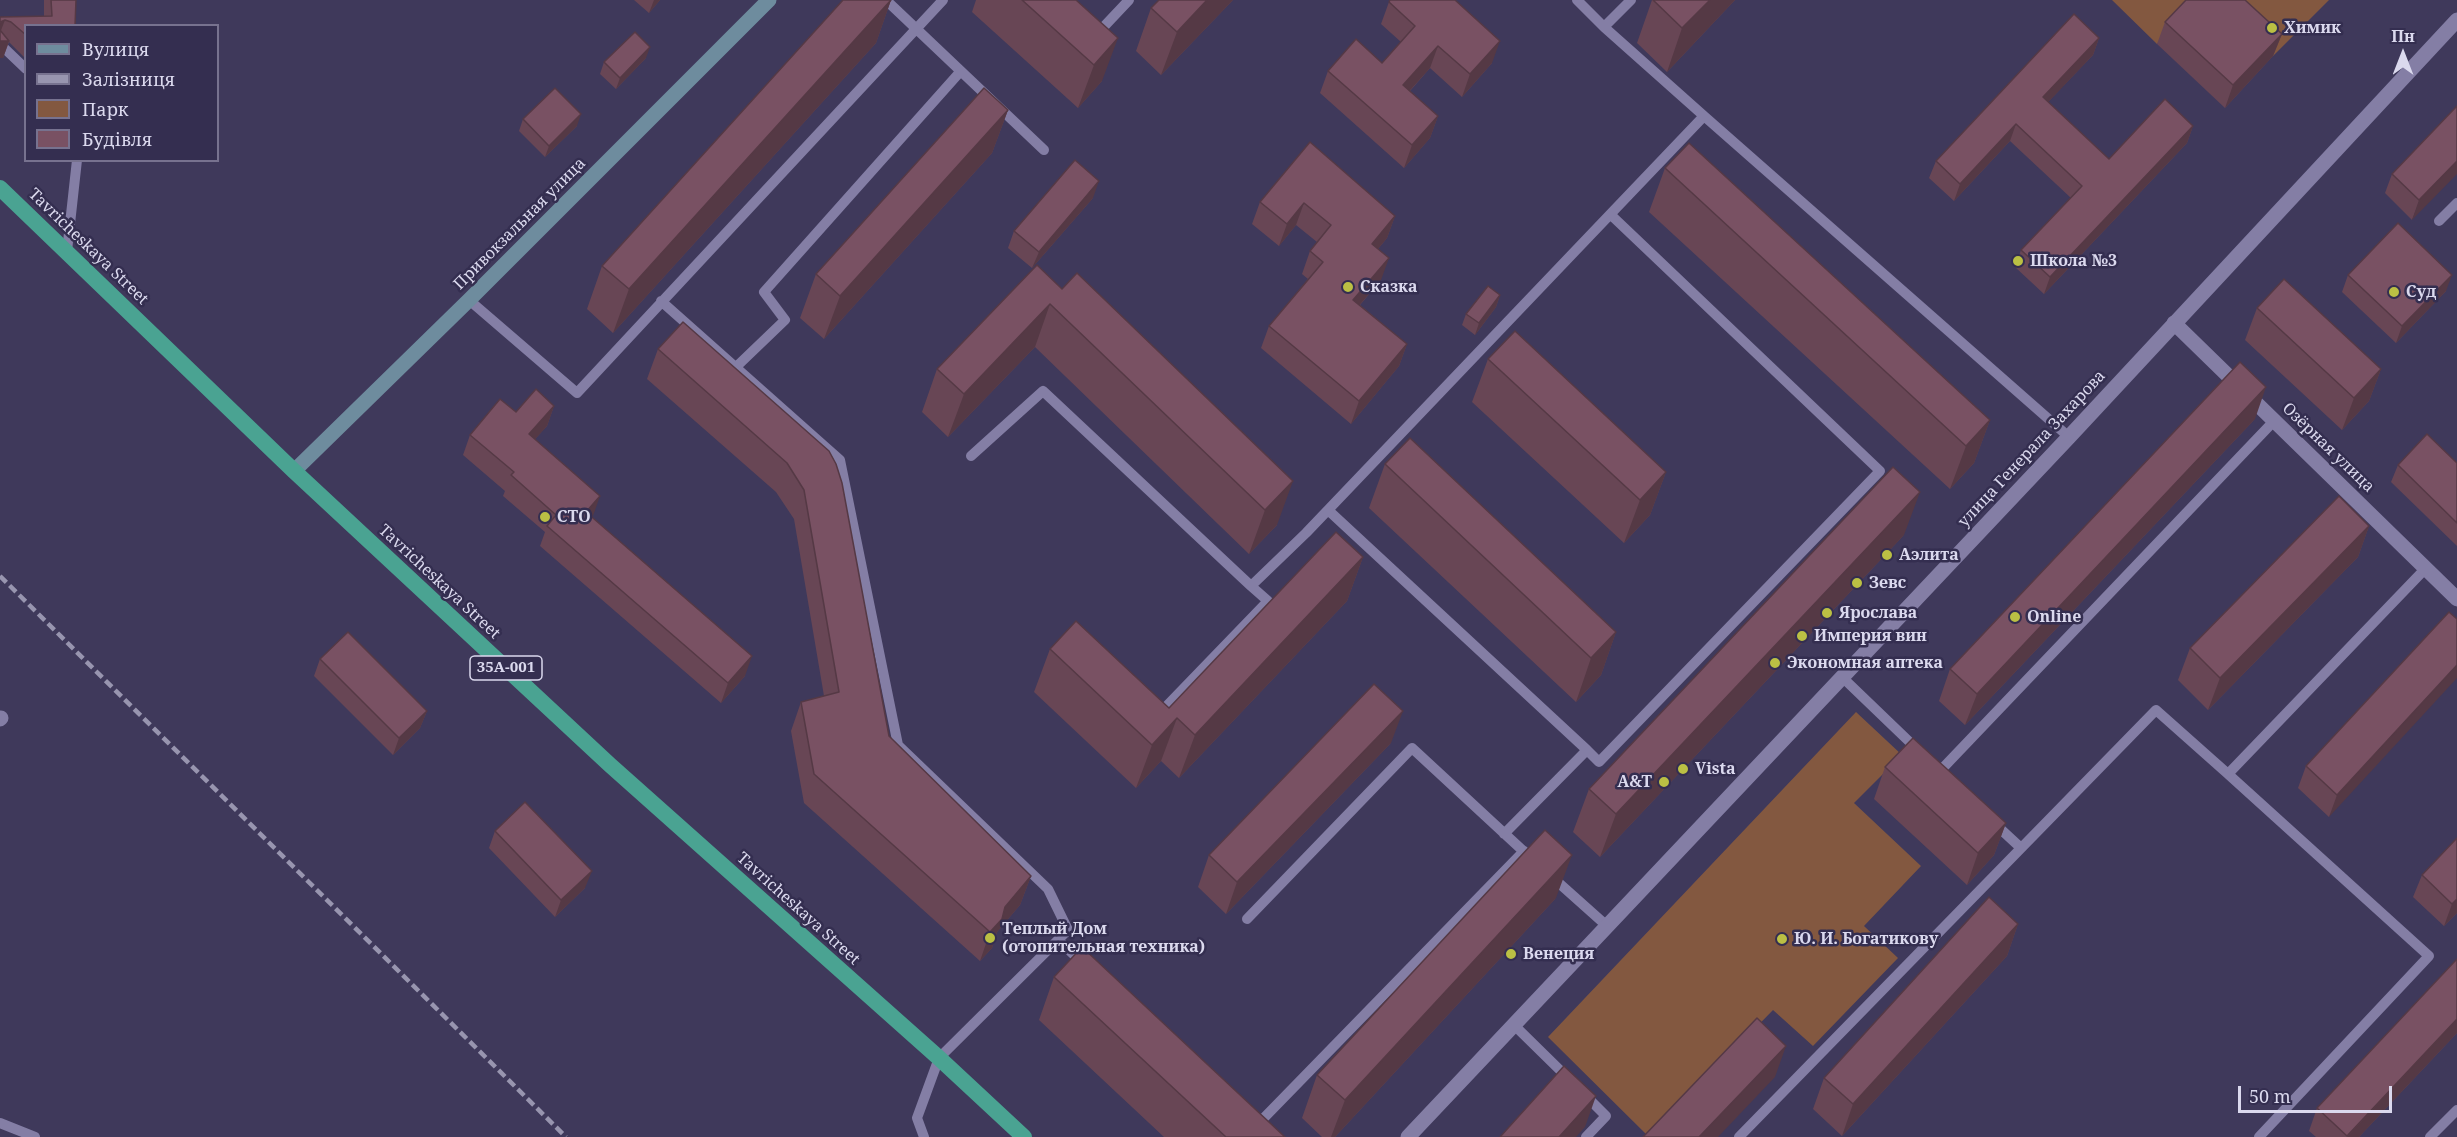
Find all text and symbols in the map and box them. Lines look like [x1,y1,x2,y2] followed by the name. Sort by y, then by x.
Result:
[2284,18,2341,38] place label: Химик
[2265,21,2279,35] marker: Химик
[24,24,219,162] legend
[2373,24,2433,84] north arrow
[2391,25,2415,47] text: Пн
[82,37,149,61] text: Вулиця
[82,67,175,91] text: Залізниця
[82,97,129,121] text: Парк
[82,127,152,151] text: Будівля
[450,154,590,294] street label: Привокзальная улица
[24,185,152,309] street label: Tavricheskaya Street
[2030,251,2117,271] place label: Школа №3
[2011,254,2025,268] marker: Школа №3
[1360,277,1417,297] place label: Сказка
[1341,280,1355,294] marker: Сказка
[2406,282,2436,302] place label: Суд
[2387,285,2401,299] marker: Суд
[1954,367,2110,531] street label: улица Генерала Захарова
[2278,399,2378,497] street label: Озёрная улица
[557,507,591,527] place label: СТО
[538,510,552,524] marker: СТО
[374,521,504,643] street label: Tavricheskaya Street
[1899,545,1959,565] place label: Аэлита
[1880,548,1894,562] marker: Аэлита
[1869,573,1906,593] place label: Зевс
[1850,576,1864,590] marker: Зевс
[1839,603,1917,623] place label: Ярослава
[1820,606,1834,620] marker: Ярослава
[2027,607,2081,627] place label: Online
[2008,610,2022,624] marker: Online
[1814,626,1927,646] place label: Империя вин
[1795,629,1809,643] marker: Империя вин
[1787,653,1943,673] place label: Экономная аптека
[470,656,542,680] road number: 35А-001
[1768,656,1782,670] marker: Экономная аптека
[1695,759,1736,779] place label: Vista
[1676,762,1690,776] marker: Vista
[1617,772,1652,792] place label: A&T
[1657,775,1671,789] marker: A&T
[733,849,863,969] street label: Tavricheskaya Street
[1002,919,1205,957] place label: Теплый Дом (отопительная техника)
[1794,929,1938,949] place label: Ю. И. Богатикову
[983,931,997,945] marker: Теплый Дом (отопительная техника)
[1775,932,1789,946] marker: Ю. И. Богатикову
[1523,944,1594,964] place label: Венеция
[1504,947,1518,961] marker: Венеция
[2241,1074,2396,1112] scale bar
[2249,1084,2291,1108] text: 50 m

